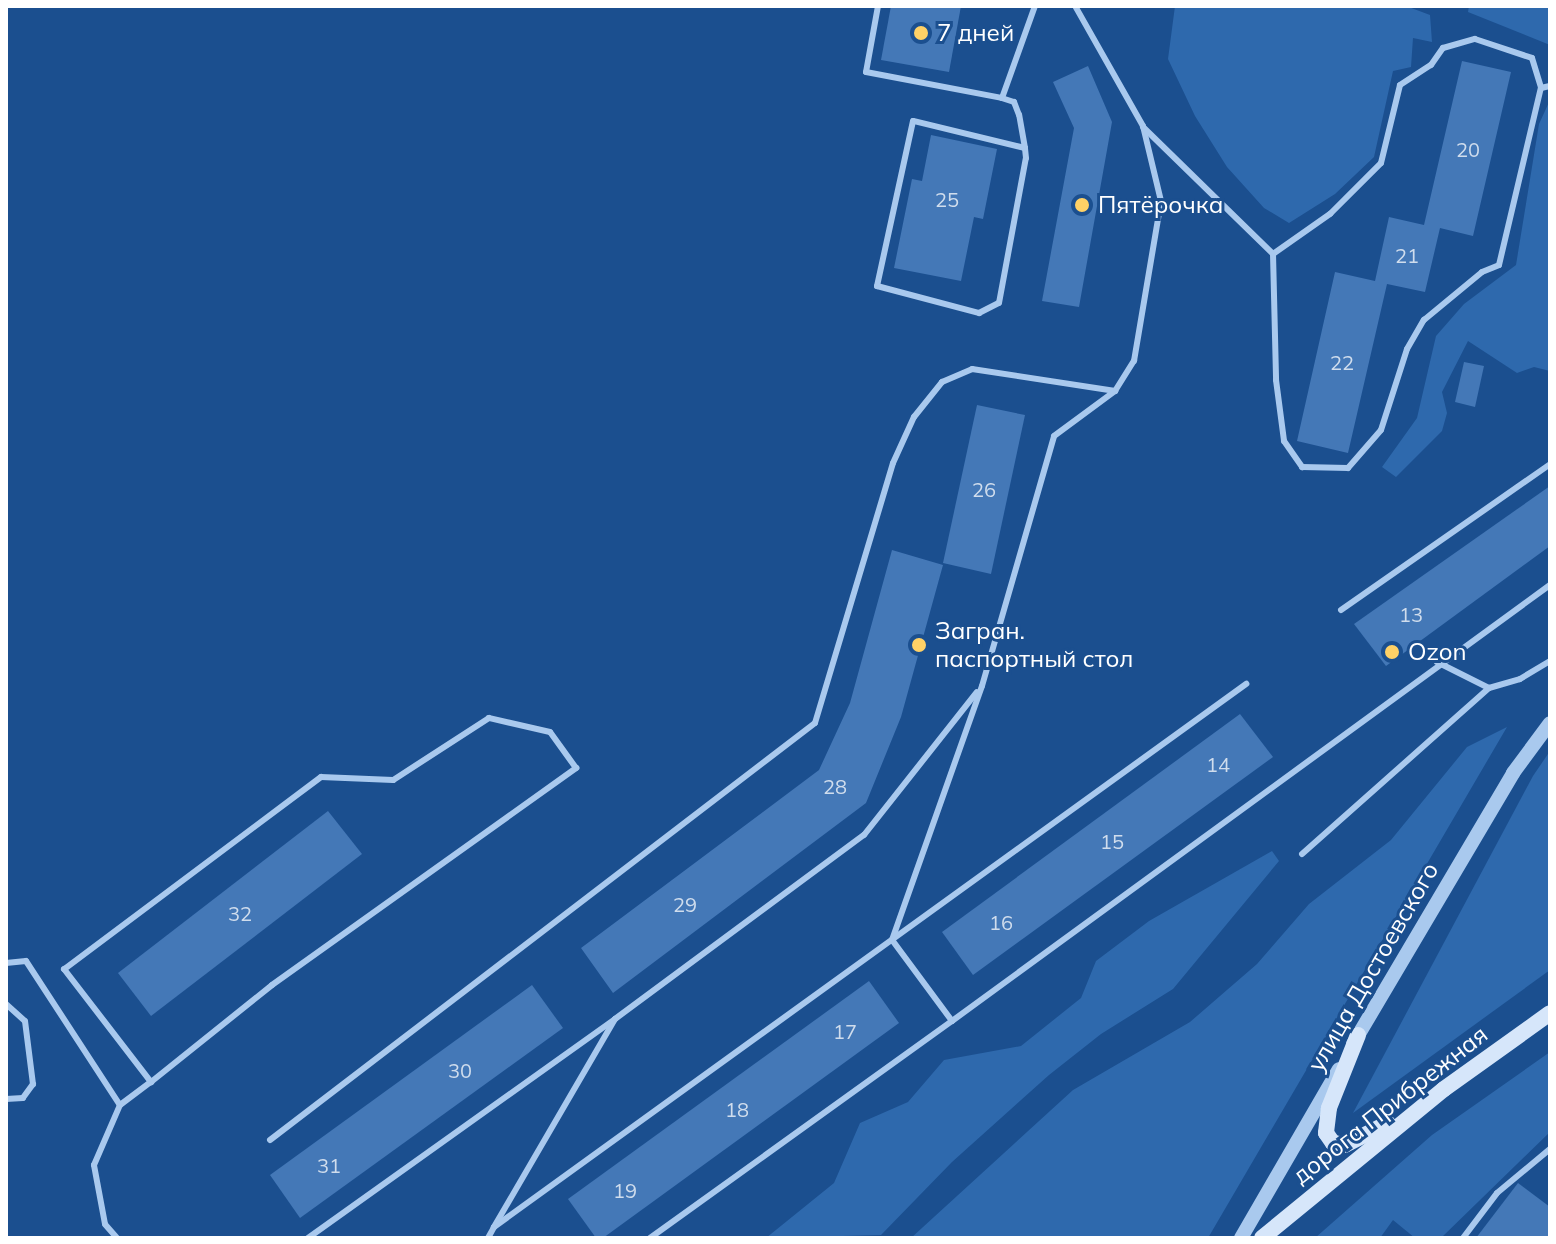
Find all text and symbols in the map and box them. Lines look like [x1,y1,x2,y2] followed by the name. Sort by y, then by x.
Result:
[937,19,1014,47] place label: 7 дней
[912,24,930,42] marker: 7 дней
[1456,137,1480,161] house number: 20
[935,187,959,211] house number: 25
[1098,191,1223,219] place label: Пятёрочка
[1073,196,1091,214] marker: Пятёрочка
[1395,243,1419,267] house number: 21
[1330,350,1354,374] house number: 22
[972,477,996,501] house number: 26
[1399,602,1423,626] house number: 13
[935,617,1133,673] place label: Загран. паспортный стол
[910,636,928,654] marker: Загран. паспортный стол
[1408,638,1467,666] place label: Ozon
[1383,643,1401,661] marker: Ozon
[1206,752,1230,776] house number: 14
[823,774,847,798] house number: 28
[1100,829,1124,853] house number: 15
[1301,857,1445,1077] street label: улица Достоевского
[673,892,697,916] house number: 29
[228,901,252,925] house number: 32
[989,910,1013,934] house number: 16
[833,1019,857,1043] house number: 17
[1287,1020,1493,1190] street label: дорога Прибрежная
[448,1058,472,1082] house number: 30
[725,1097,749,1121] house number: 18
[317,1153,341,1177] house number: 31
[613,1178,637,1202] house number: 19

